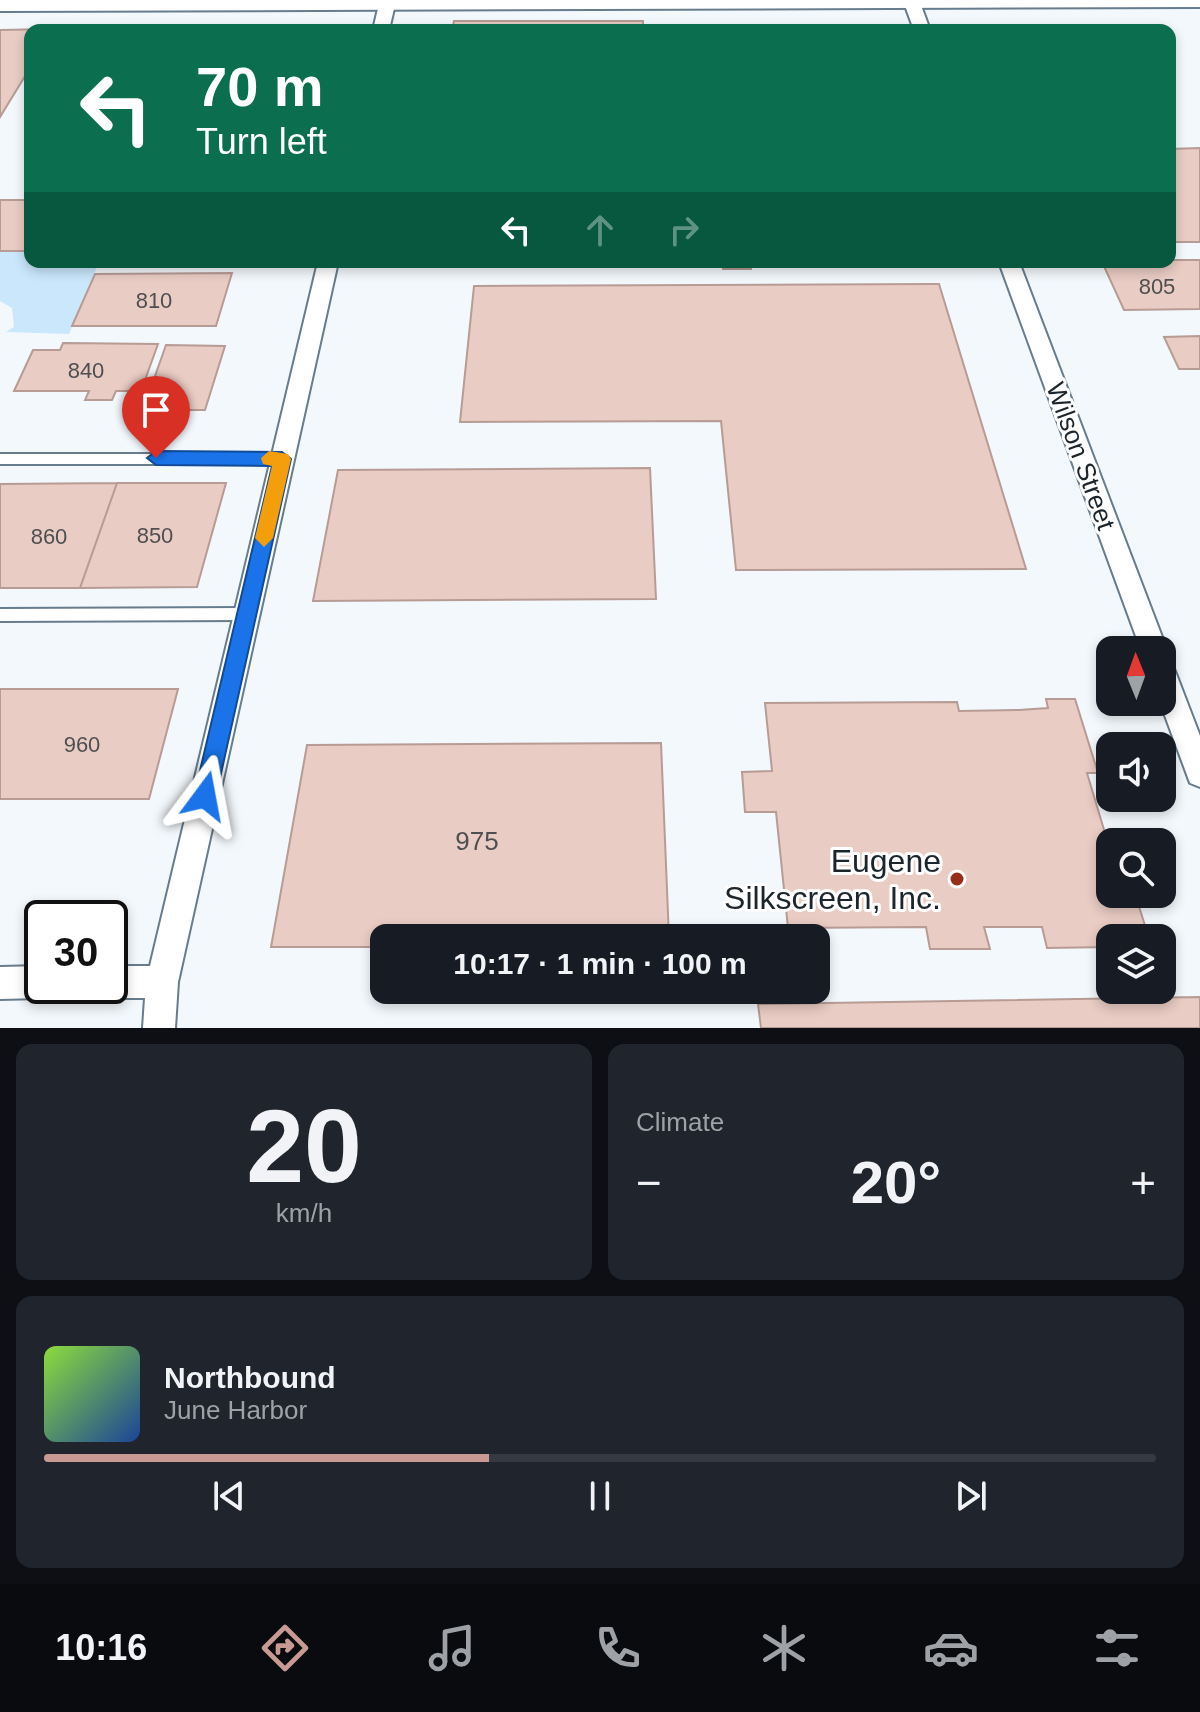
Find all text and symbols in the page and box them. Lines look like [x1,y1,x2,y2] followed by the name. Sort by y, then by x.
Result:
[196,55,324,118] text: 70 m
[64,56,168,160] icon: left
[196,121,327,162] text: Turn left
[494,208,538,252] icon: left
[578,208,622,252] icon: ahead
[662,208,706,252] icon: right
[1139,274,1175,299] house number: 805
[136,288,172,313] house number: 810
[68,358,104,383] house number: 840
[122,376,190,458] pin
[1040,378,1122,534] street label: Wilson Street
[134,388,178,432] icon: arrive
[137,523,173,548] house number: 850
[31,524,67,549] house number: 860
[1096,636,1176,716] north arrow
[1096,636,1176,1004] map controls
[64,732,100,757] house number: 960
[1096,732,1176,812] button: sound
[163,754,247,838] position arrow
[455,826,499,856] house number: 975
[1096,828,1176,908] button: search
[724,843,941,916] place label: Eugene Silkscreen, Inc.
[948,870,966,888] marker: Eugene Silkscreen, Inc.
[24,900,128,1004] speed limit sign: 30
[1096,924,1176,1004] button: layers
[453,947,747,980] text: 10:17 · 1 min · 100 m
[246,1088,362,1204] text: 20
[636,1107,724,1137] text: Climate
[851,1149,941,1216] text: 20°
[636,1158,662,1207] text: −
[1130,1158,1156,1207] text: +
[276,1198,332,1228] text: km/h
[164,1361,336,1394] text: Northbound
[164,1395,307,1425] text: June Harbor
[207,1474,251,1518] icon: previous
[578,1474,622,1518] icon: pause
[949,1474,993,1518] icon: next
[257,1620,313,1676] icon: directions
[424,1620,480,1676] icon: music
[590,1620,646,1676] icon: phone
[756,1620,812,1676] icon: climate
[923,1620,979,1676] icon: car
[1089,1620,1145,1676] icon: filters
[55,1627,147,1668] text: 10:16

